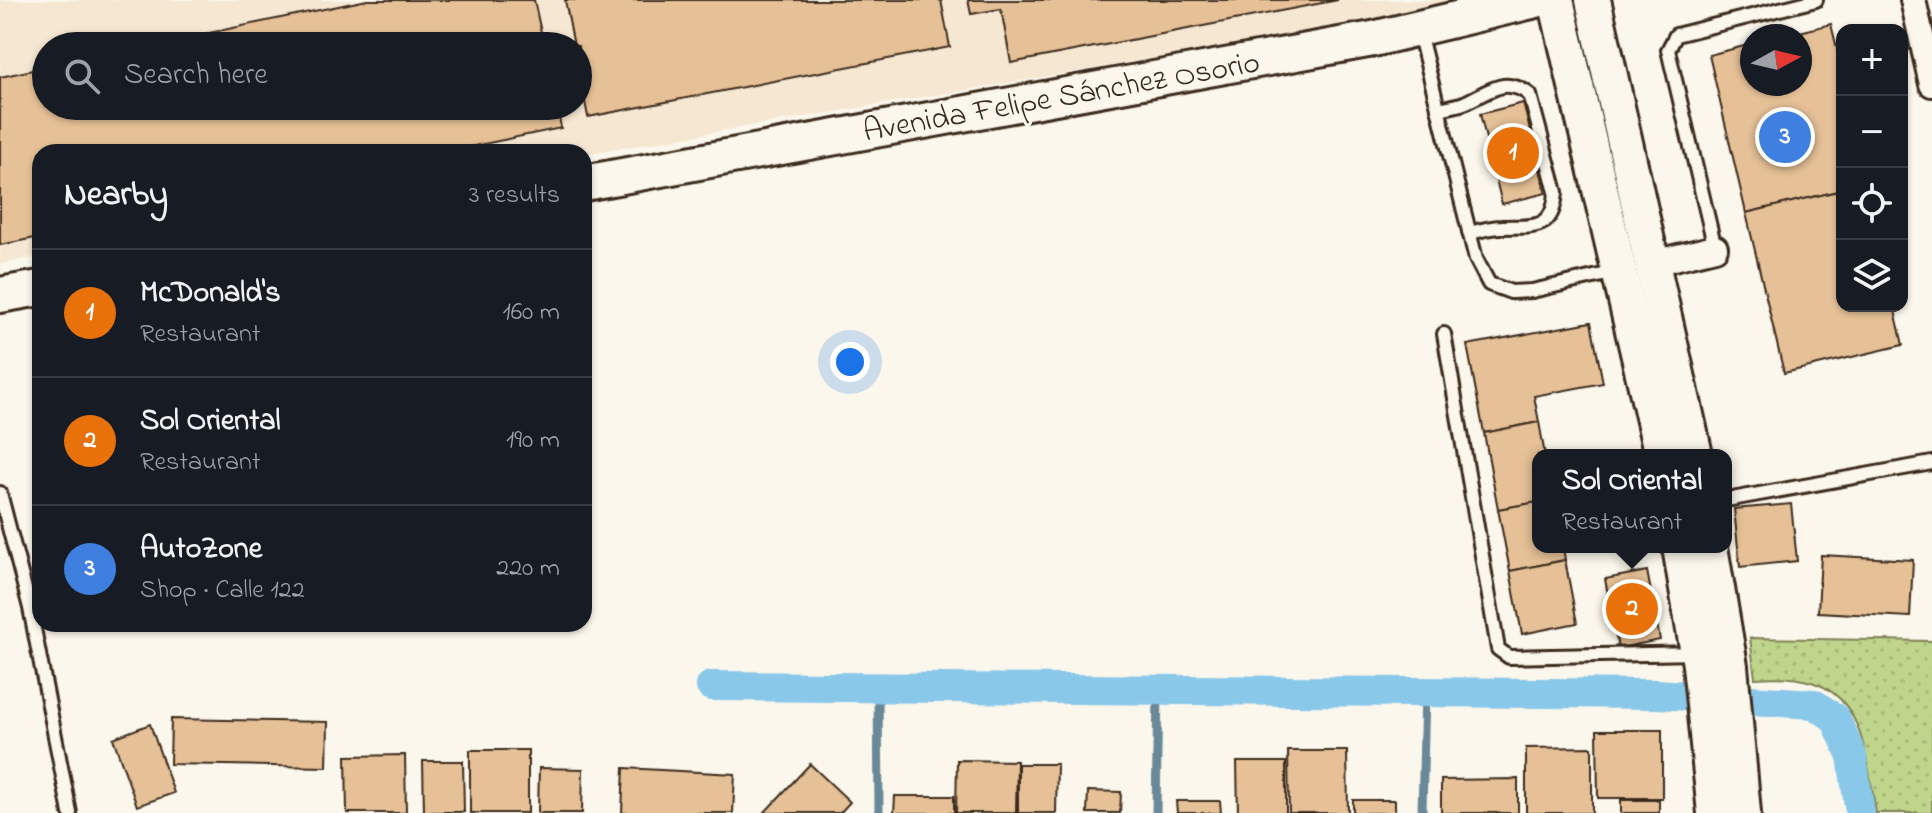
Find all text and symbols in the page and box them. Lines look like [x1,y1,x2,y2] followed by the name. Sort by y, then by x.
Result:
[1740,24,1812,96] north arrow
[1836,24,1908,312] map controls
[1836,24,1908,96] button: +
[32,32,592,120] search box
[860,40,1264,156] street label: Avenida Felipe Sánchez Osorio
[60,54,104,98] icon: search
[124,54,268,98] text: Search here
[1836,96,1908,168] button: −
[1759,107,1811,167] pin: 3
[1487,123,1539,183] pin: 1
[1836,168,1908,240] button: locate
[64,171,168,221] text: Nearby
[469,177,560,215] text: 3 results
[1836,240,1908,312] button: layers
[140,272,280,316] text: McDonald's
[86,294,94,332] text: 1
[502,294,560,332] text: 160 m
[140,316,260,354] text: Restaurant
[830,342,870,382] your location
[140,400,280,444] text: Sol Oriental
[84,422,96,460] text: 2
[506,422,560,460] text: 190 m
[140,444,260,482] text: Restaurant
[1532,449,1732,553] popup
[1562,460,1702,504] text: Sol Oriental
[1562,504,1682,542] text: Restaurant
[140,528,262,572] text: AutoZone
[85,550,95,588] text: 3
[496,550,560,588] text: 220 m
[140,572,305,610] text: Shop · Calle 122
[1606,579,1658,639] pin: 2

